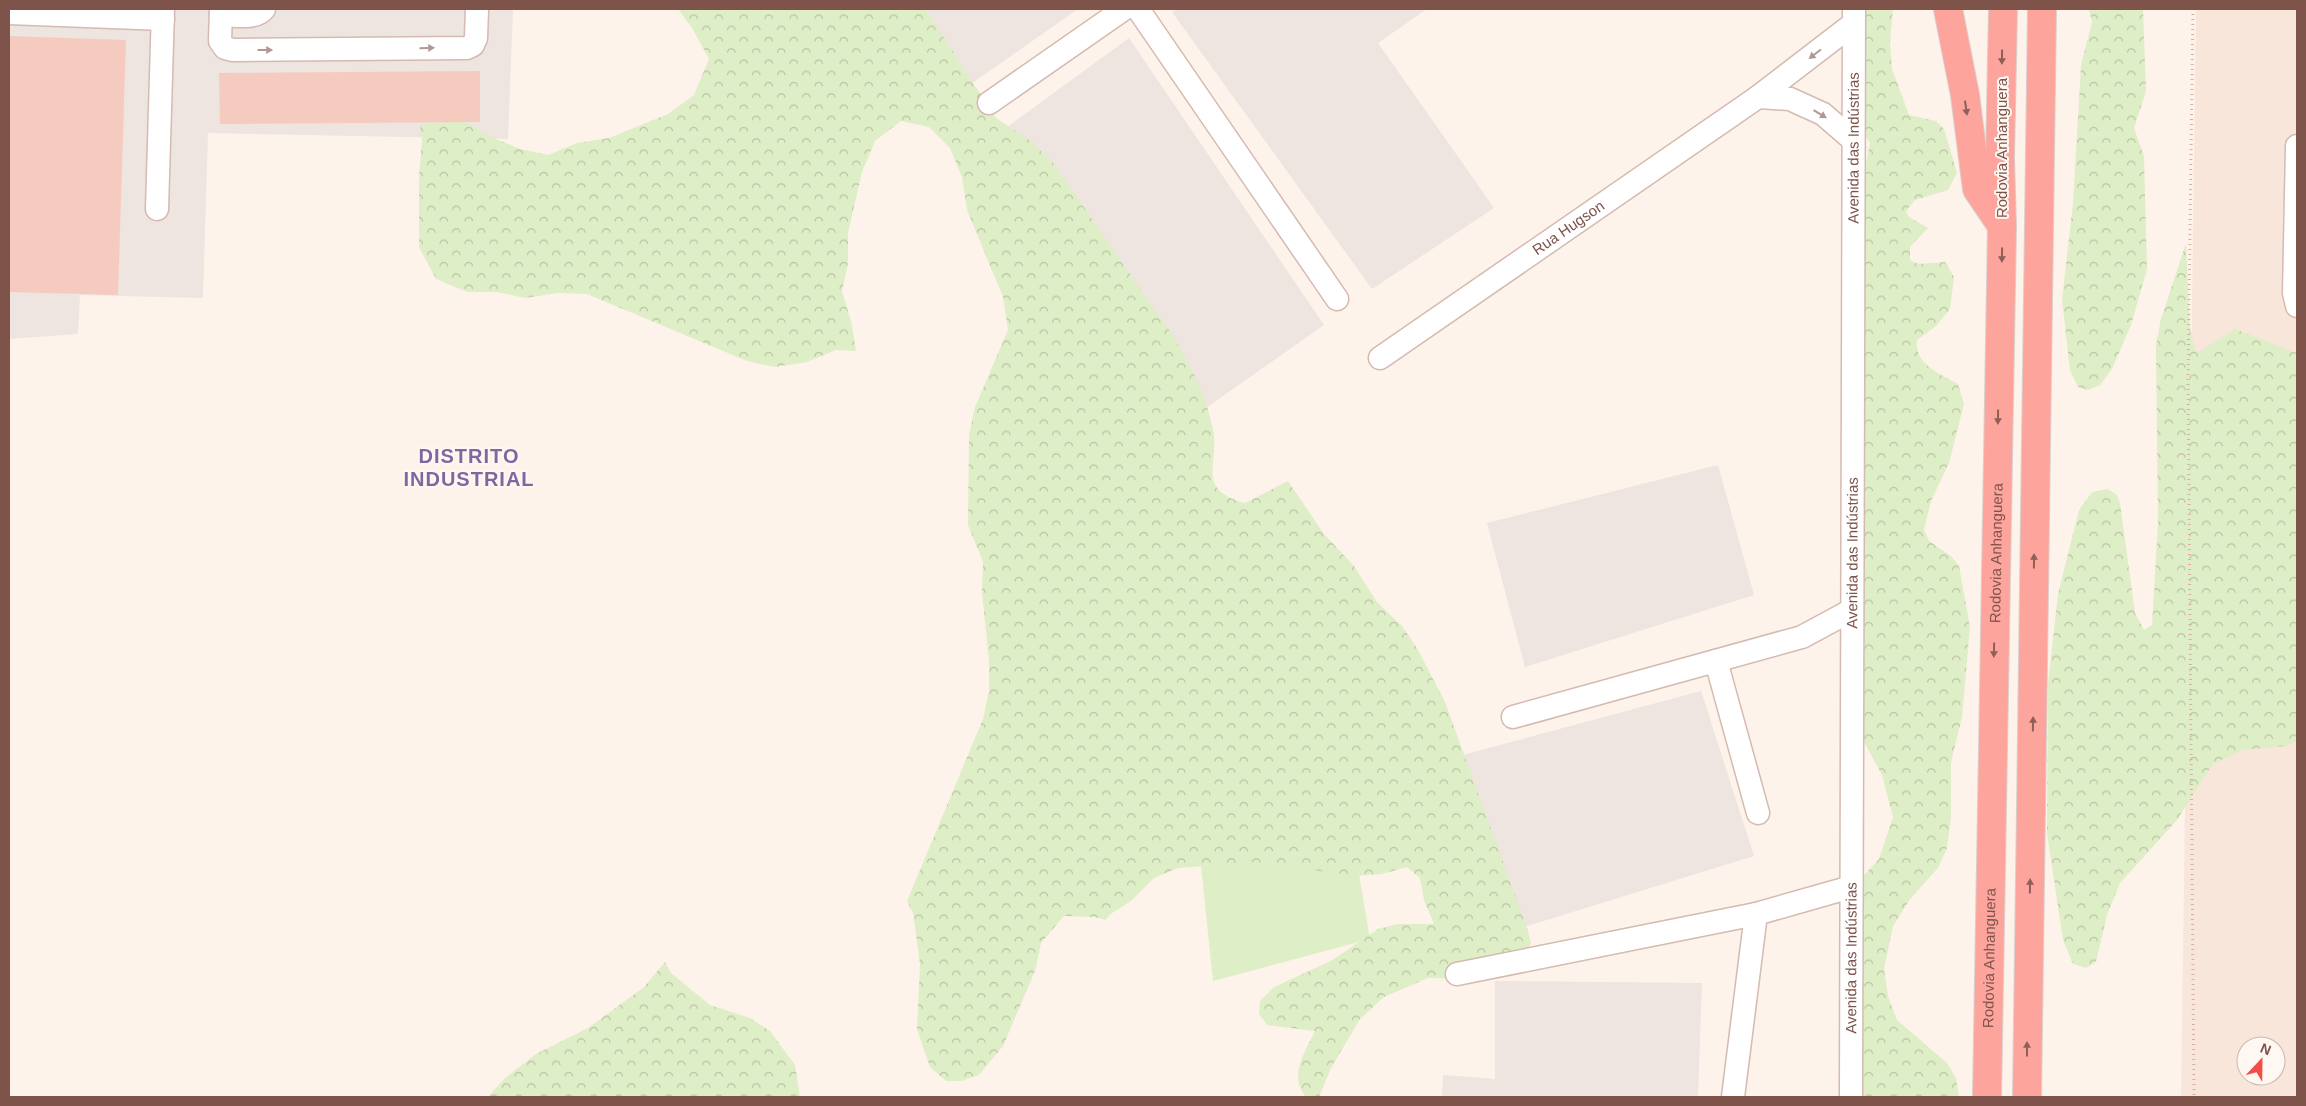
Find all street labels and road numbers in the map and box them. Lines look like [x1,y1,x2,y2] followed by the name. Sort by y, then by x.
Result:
[1844,72,1862,224] street label: Avenida das Indústrias
[1993,77,2010,218] street label: Rodovia Anhanguera
[1529,197,1607,258] street label: Rua Hugson
[1843,477,1861,629] street label: Avenida das Indústrias
[1986,482,2006,623] street label: Rodovia Anhanguera
[1842,882,1860,1034] street label: Avenida das Indústrias
[1979,887,1999,1028] street label: Rodovia Anhanguera

